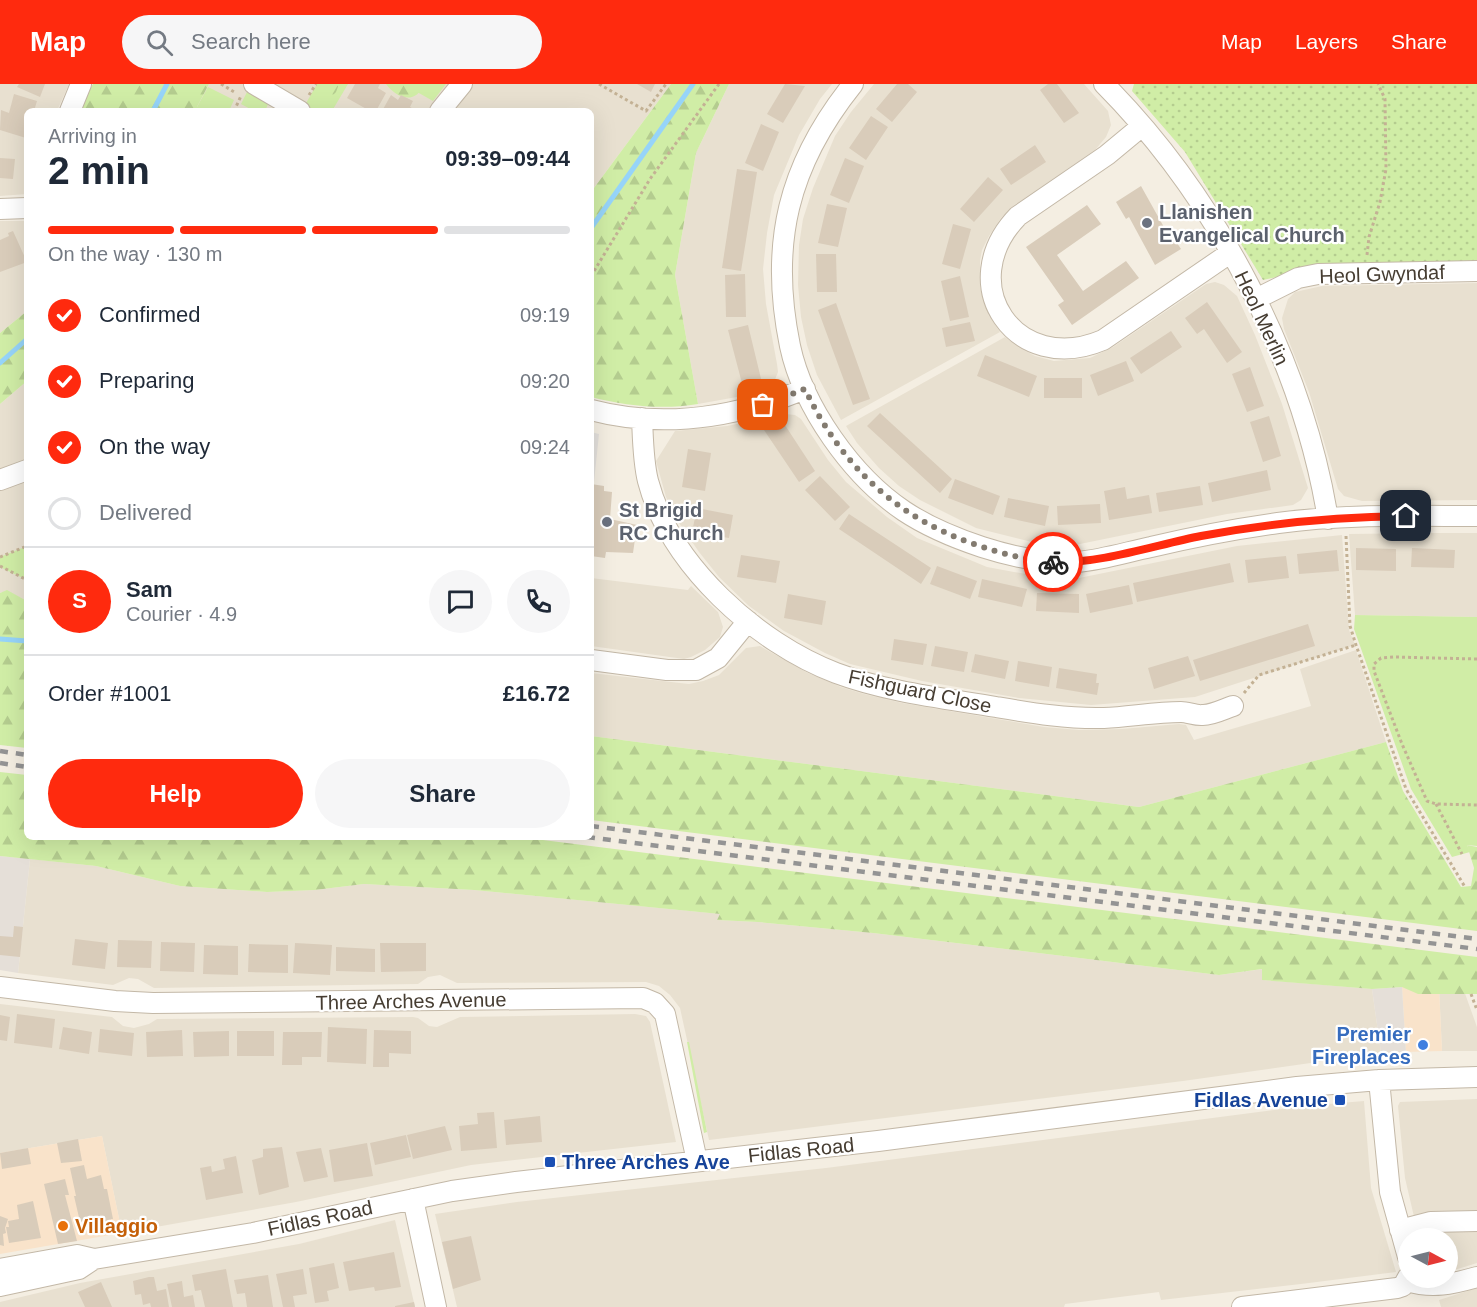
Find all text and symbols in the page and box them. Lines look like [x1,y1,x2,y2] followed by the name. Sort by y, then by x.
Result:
[122,15,542,69] search box
[30,26,86,57] text: Map
[143,26,176,59] icon: search
[191,29,311,54] text: Search here
[1221,30,1262,53] text: Map
[1295,30,1358,53] text: Layers
[1391,30,1447,53] text: Share
[48,125,137,147] text: Arriving in
[445,146,570,171] text: 09:39–09:44
[48,149,150,192] text: 2 min
[1159,201,1345,246] place label: Llanishen Evangelical Church
[1140,216,1154,230] marker: Llanishen Evangelical Church
[48,243,223,265] text: On the way · 130 m
[1319,261,1446,287] street label: Heol Gwyndaf
[1231,268,1293,368] street label: Heol Merlin
[48,299,81,332] icon: check
[99,302,200,327] text: Confirmed
[520,304,570,326] text: 09:19
[48,365,81,398] icon: check
[99,368,194,393] text: Preparing
[520,370,570,392] text: 09:20
[737,379,788,430] pin
[746,388,779,421] icon: bag
[48,431,81,464] icon: check
[99,434,210,459] text: On the way
[520,436,570,458] text: 09:24
[1380,490,1431,541] pin
[619,499,723,544] place label: St Brigid RC Church
[1389,499,1422,532] icon: home
[99,500,192,525] text: Delivered
[600,515,614,529] marker: St Brigid RC Church
[1023,532,1083,592] courier
[1037,546,1070,579] icon: bike
[429,570,492,633] button: chat
[507,570,570,633] button: phone
[126,577,172,602] text: Sam
[72,588,87,613] text: S
[126,603,237,625] text: Courier · 4.9
[846,665,994,717] street label: Fishguard Close
[48,681,172,706] text: Order #1001
[503,681,570,706] text: £16.72
[48,759,303,828] button: Help
[315,759,570,828] button: Share
[315,988,507,1014] street label: Three Arches Avenue
[1312,1023,1411,1068] place label: Premier Fireplaces
[1416,1038,1430,1052] marker: Premier Fireplaces
[1194,1089,1328,1111] place label: Fidlas Avenue
[1333,1093,1347,1107] marker: Fidlas Avenue
[747,1133,855,1167] street label: Fidlas Road
[562,1151,730,1173] place label: Three Arches Ave
[543,1155,557,1169] marker: Three Arches Ave
[266,1196,374,1240] street label: Fidlas Road
[75,1215,158,1237] place label: Villaggio
[56,1219,70,1233] marker: Villaggio
[1398,1228,1458,1288] north arrow
[1398,1228,1458,1288] map controls

